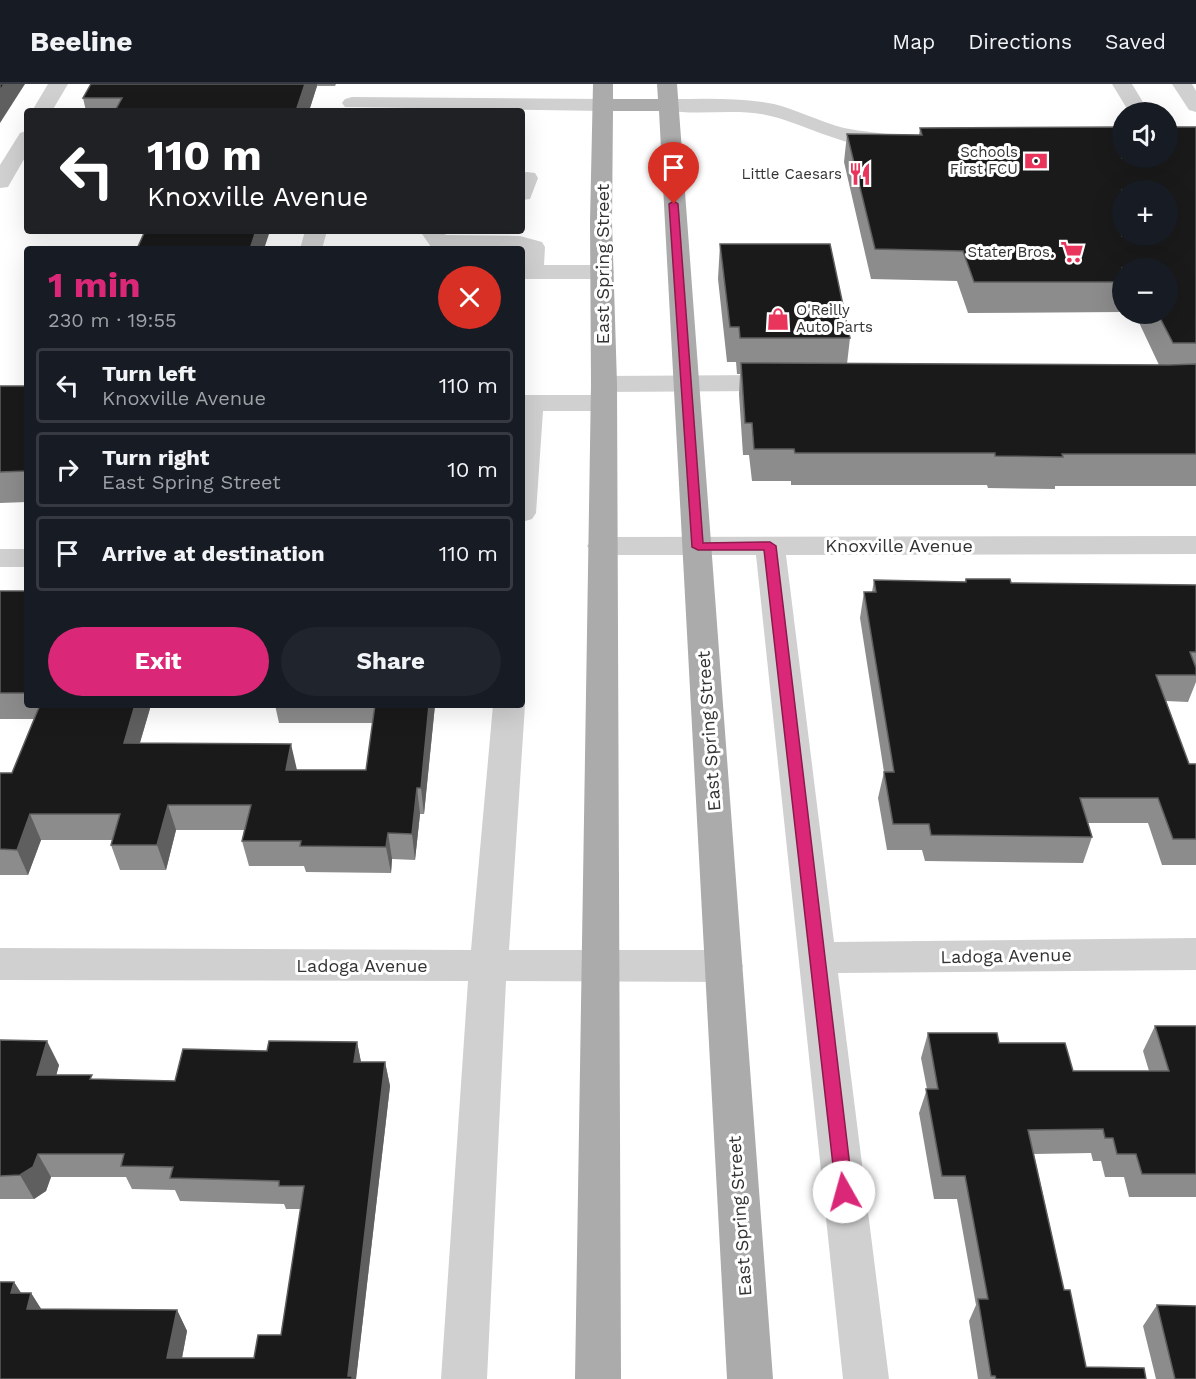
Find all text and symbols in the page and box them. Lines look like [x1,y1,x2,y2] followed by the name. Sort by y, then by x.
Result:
[30,25,132,58] text: Beeline
[892,29,935,54] text: Map
[968,29,1072,54] text: Directions
[1105,29,1166,54] text: Saved
[1112,102,1178,324] map controls
[1112,102,1178,168] button: sound
[147,131,262,180] text: 110 m
[48,132,126,210] icon: left
[648,142,699,204] pin
[950,143,1018,178] place label: Schools First FCU
[1023,148,1049,174] bank icon: Schools First FCU
[657,151,690,184] icon: arrive
[847,161,873,187] restaurant icon: Little Caesars
[742,165,842,183] place label: Little Caesars
[1112,180,1178,246] button: +
[147,181,368,213] text: Knoxville Avenue
[592,183,613,344] street label: East Spring Street
[1059,239,1085,265] supermarket icon: Stater Bros.
[968,243,1054,261] place label: Stater Bros.
[1112,258,1178,324] button: −
[48,264,140,306] text: 1 min
[438,266,501,329] button: close
[796,301,873,336] place label: O'Reilly Auto Parts
[765,306,791,332] shop icon: O'Reilly Auto Parts
[48,308,177,332] text: 230 m · 19:55
[102,361,196,386] text: Turn left
[51,369,84,402] icon: left
[439,373,498,398] text: 110 m
[102,386,266,410] text: Knoxville Avenue
[102,445,209,470] text: Turn right
[51,453,84,486] icon: right
[447,457,498,482] text: 10 m
[102,470,281,494] text: East Spring Street
[825,535,973,556] street label: Knoxville Avenue
[51,537,84,570] icon: arrive
[102,541,325,566] text: Arrive at destination
[439,541,498,566] text: 110 m
[48,627,269,696] button: Exit
[281,627,501,696] button: Share
[692,650,725,812] street label: East Spring Street
[940,944,1072,967] street label: Ladoga Avenue
[296,955,428,976] street label: Ladoga Avenue
[723,1135,756,1297] street label: East Spring Street
[812,1160,876,1224] position arrow

